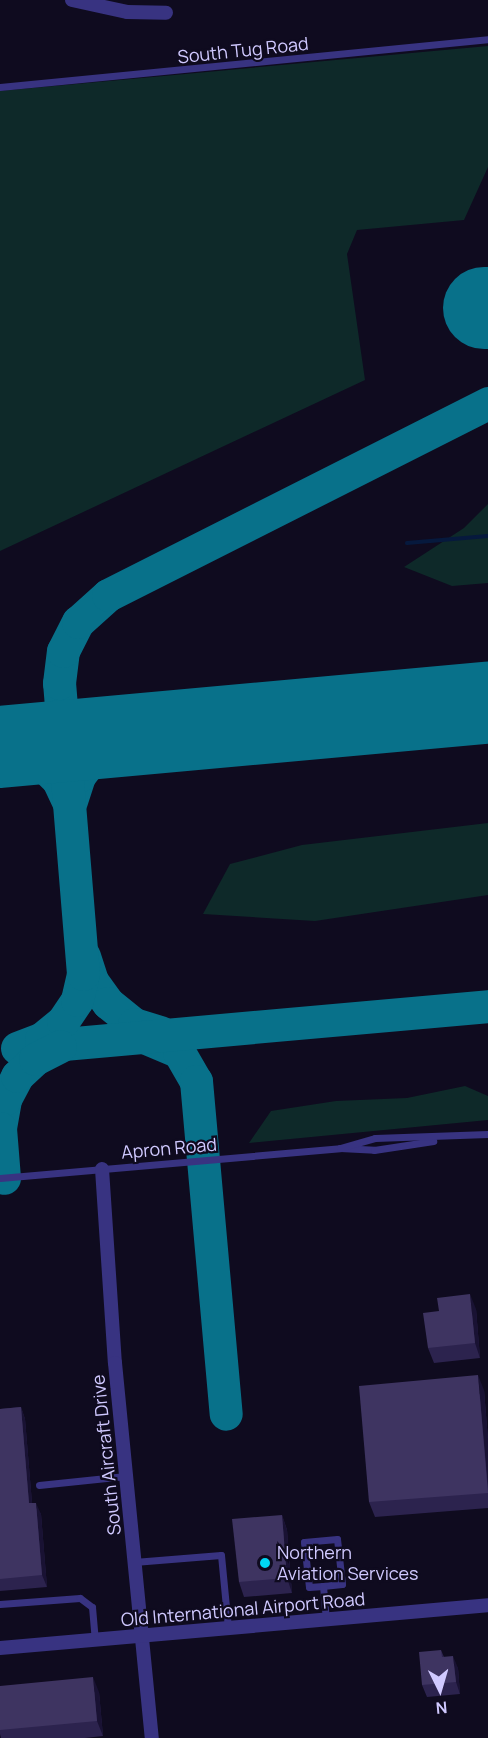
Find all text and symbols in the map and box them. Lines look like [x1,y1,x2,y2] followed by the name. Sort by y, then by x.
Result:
[177,32,309,68] street label: South Tug Road
[120,1133,218,1163] street label: Apron Road
[87,1374,125,1536] street label: South Aircraft Drive
[277,1542,418,1584] place label: Northern Aviation Services
[258,1556,272,1570] marker: Northern Aviation Services
[120,1588,366,1630] street label: Old International Airport Road
[410,1660,470,1720] north arrow
[435,1696,448,1719] text: N

